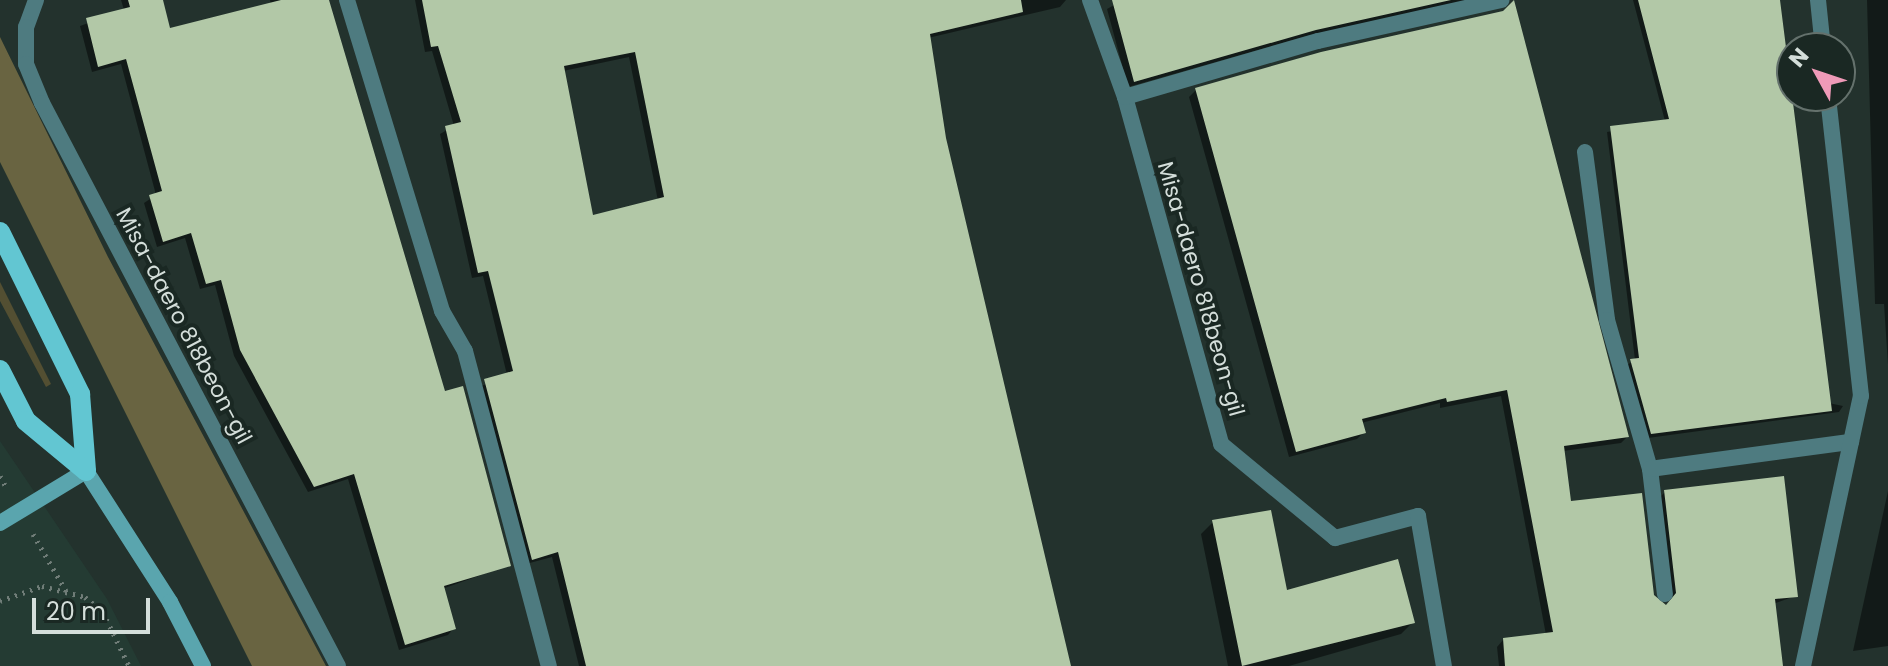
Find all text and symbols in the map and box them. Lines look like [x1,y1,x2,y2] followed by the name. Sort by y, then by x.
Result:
[1776,32,1856,112] north arrow
[1782,41,1816,74] text: N
[1152,159,1250,419] street label: Misa-daero 818beon-gil
[110,203,258,449] street label: Misa-daero 818beon-gil
[36,582,154,632] scale bar
[46,595,106,628] text: 20 m

